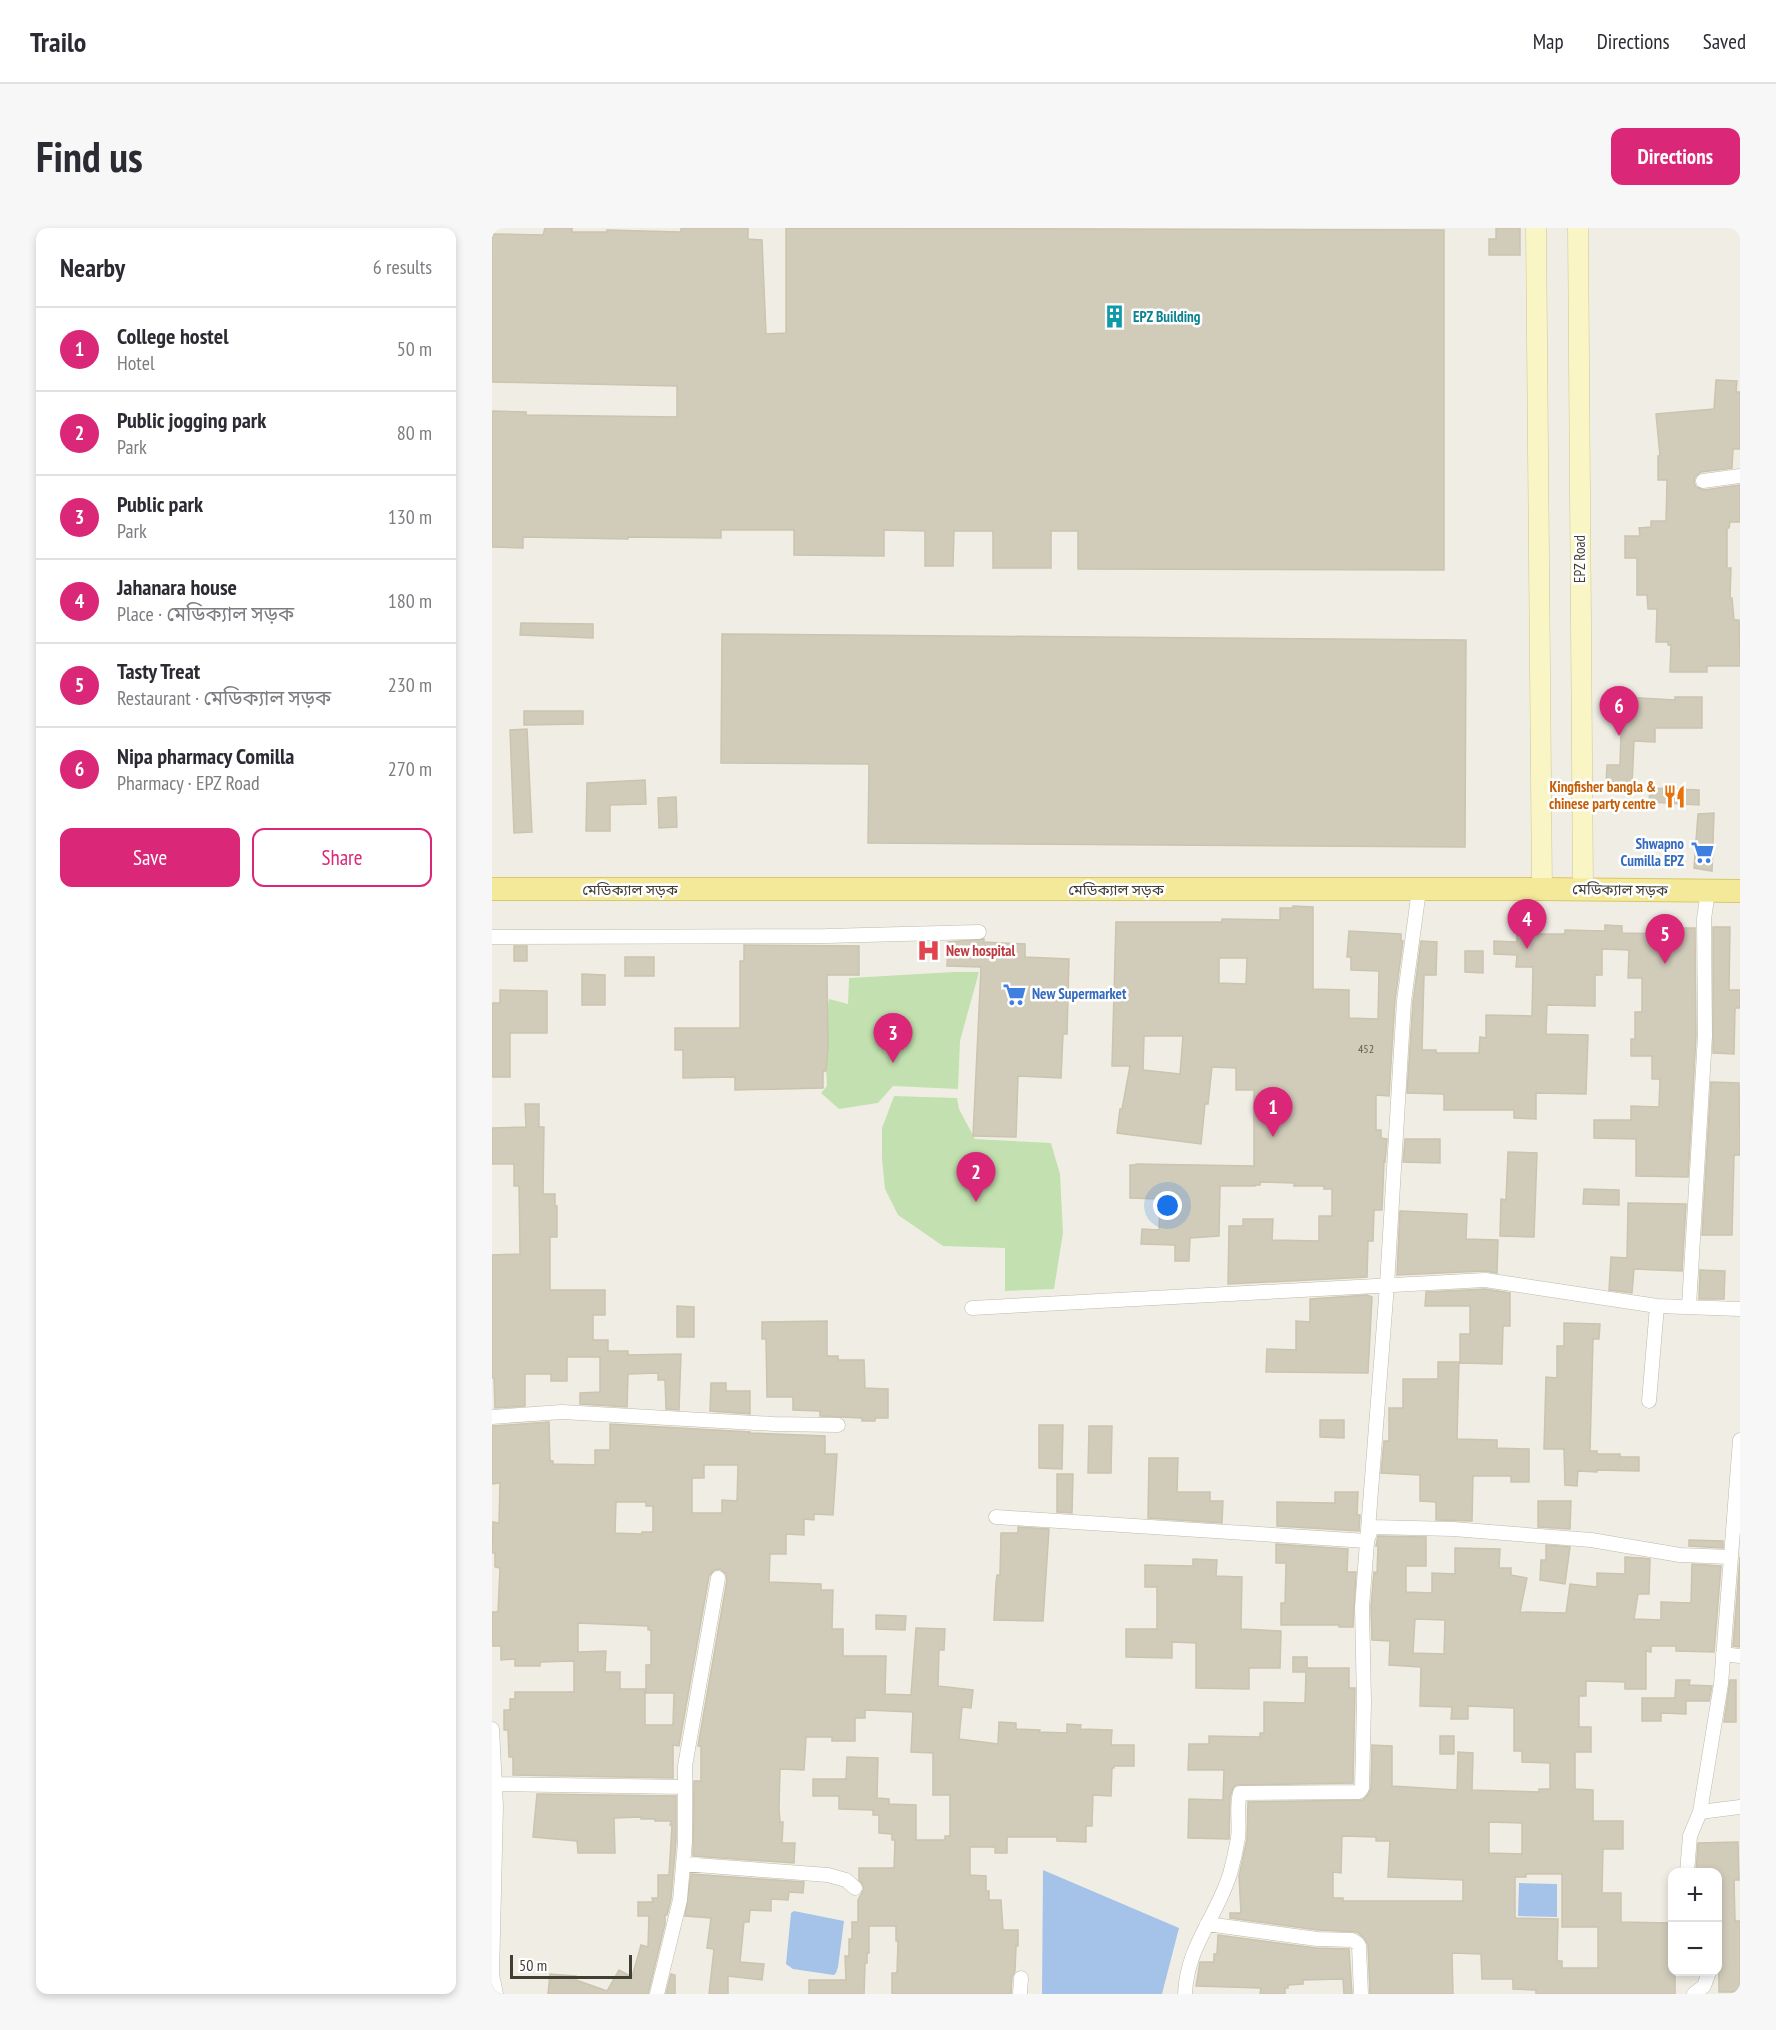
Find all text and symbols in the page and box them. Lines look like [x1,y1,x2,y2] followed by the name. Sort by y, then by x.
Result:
[30,23,86,60] text: Trailo
[1533,28,1564,55] text: Map
[1597,28,1670,55] text: Directions
[1703,28,1746,55] text: Saved
[1611,128,1740,185] button: Directions
[36,129,143,184] text: Find us
[60,251,125,284] text: Nearby
[373,254,432,280] text: 6 results
[1102,304,1128,330] building icon: EPZ Building
[1133,307,1201,326] place label: EPZ Building
[117,322,229,350] text: College hostel
[75,336,84,362] text: 1
[397,336,432,362] text: 50 m
[117,350,155,376] text: Hotel
[117,406,266,434] text: Public jogging park
[75,420,84,446] text: 2
[397,420,432,446] text: 80 m
[117,434,147,460] text: Park
[117,490,203,518] text: Public park
[75,504,84,530] text: 3
[388,504,432,530] text: 130 m
[117,518,147,544] text: Park
[1570,535,1589,583] street label: EPZ Road
[117,573,237,601] text: Jahanara house
[75,588,84,614] text: 4
[388,588,432,614] text: 180 m
[117,601,294,627] text: Place · মেডিক্যাল সড়ক
[117,657,200,685] text: Tasty Treat
[75,672,84,698] text: 5
[388,672,432,698] text: 230 m
[117,685,331,711] text: Restaurant · মেডিক্যাল সড়ক
[1600,686,1638,736] pin: 6
[117,742,294,770] text: Nipa pharmacy Comilla
[75,756,84,782] text: 6
[388,756,432,782] text: 270 m
[117,770,260,796] text: Pharmacy · EPZ Road
[1549,777,1656,813] place label: Kingfisher bangla & chinese party centre
[1661,783,1687,809] restaurant icon: Kingfisher bangla & chinese party centre
[60,828,240,887] button: Save
[252,828,432,887] button: Share
[1621,834,1684,870] place label: Shwapno Cumilla EPZ
[1689,840,1715,866] supermarket icon: Shwapno Cumilla EPZ
[1572,879,1669,900] street label: মেডিক্যাল সড়ক
[582,880,679,899] street label: মেডিক্যাল সড়ক
[1068,880,1165,899] street label: মেডিক্যাল সড়ক
[1508,900,1546,949] pin: 4
[1646,914,1684,964] pin: 5
[915,938,941,964] hospital icon: New hospital
[946,941,1016,960] place label: New hospital
[1001,981,1027,1007] supermarket icon: New Supermarket
[1032,984,1127,1003] place label: New Supermarket
[874,1014,912,1063] pin: 3
[1358,1041,1374,1056] house number: 452
[1254,1088,1292,1137] pin: 1
[956,1152,996,1202] pin: 2
[1153,1191,1182,1220] your location
[1668,1868,1722,1976] map controls
[1668,1868,1722,1922] button: +
[1668,1922,1722,1976] button: −
[510,1952,632,1980] scale bar
[519,1955,547,1975] text: 50 m

